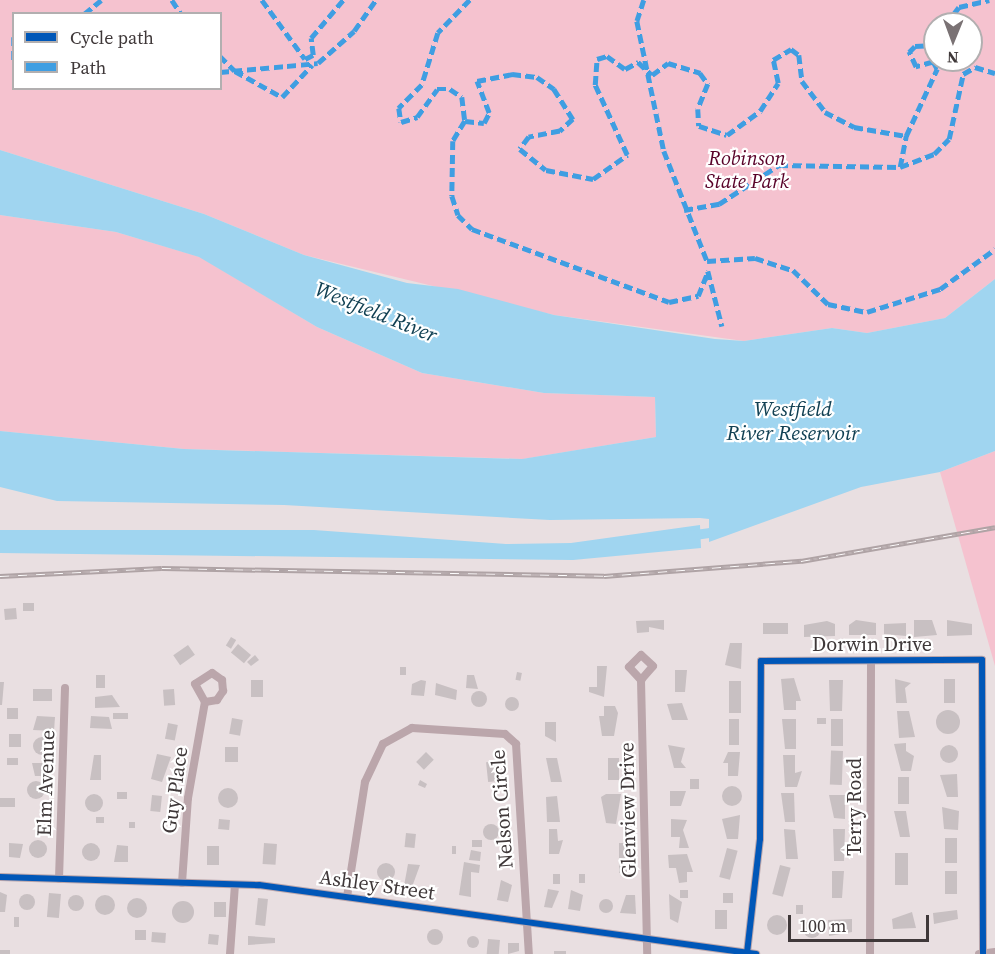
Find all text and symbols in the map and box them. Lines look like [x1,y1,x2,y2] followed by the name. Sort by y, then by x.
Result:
[12,12,222,90] legend
[923,12,983,72] north arrow
[70,25,154,50] text: Cycle path
[947,47,959,69] text: N
[70,55,106,80] text: Path
[705,146,789,193] park label: Robinson State Park
[311,276,441,348] water label: Westfield River
[727,396,859,446] water label: Westfield River Reservoir
[812,632,932,656] street label: Dorwin Drive
[32,729,60,837] street label: Elm Avenue
[615,742,641,878] street label: Glenview Drive
[157,745,193,835] street label: Guy Place
[486,749,518,869] street label: Nelson Circle
[842,758,866,856] street label: Terry Road
[318,865,436,905] street label: Ashley Street
[791,903,932,941] scale bar
[799,913,846,938] text: 100 m

